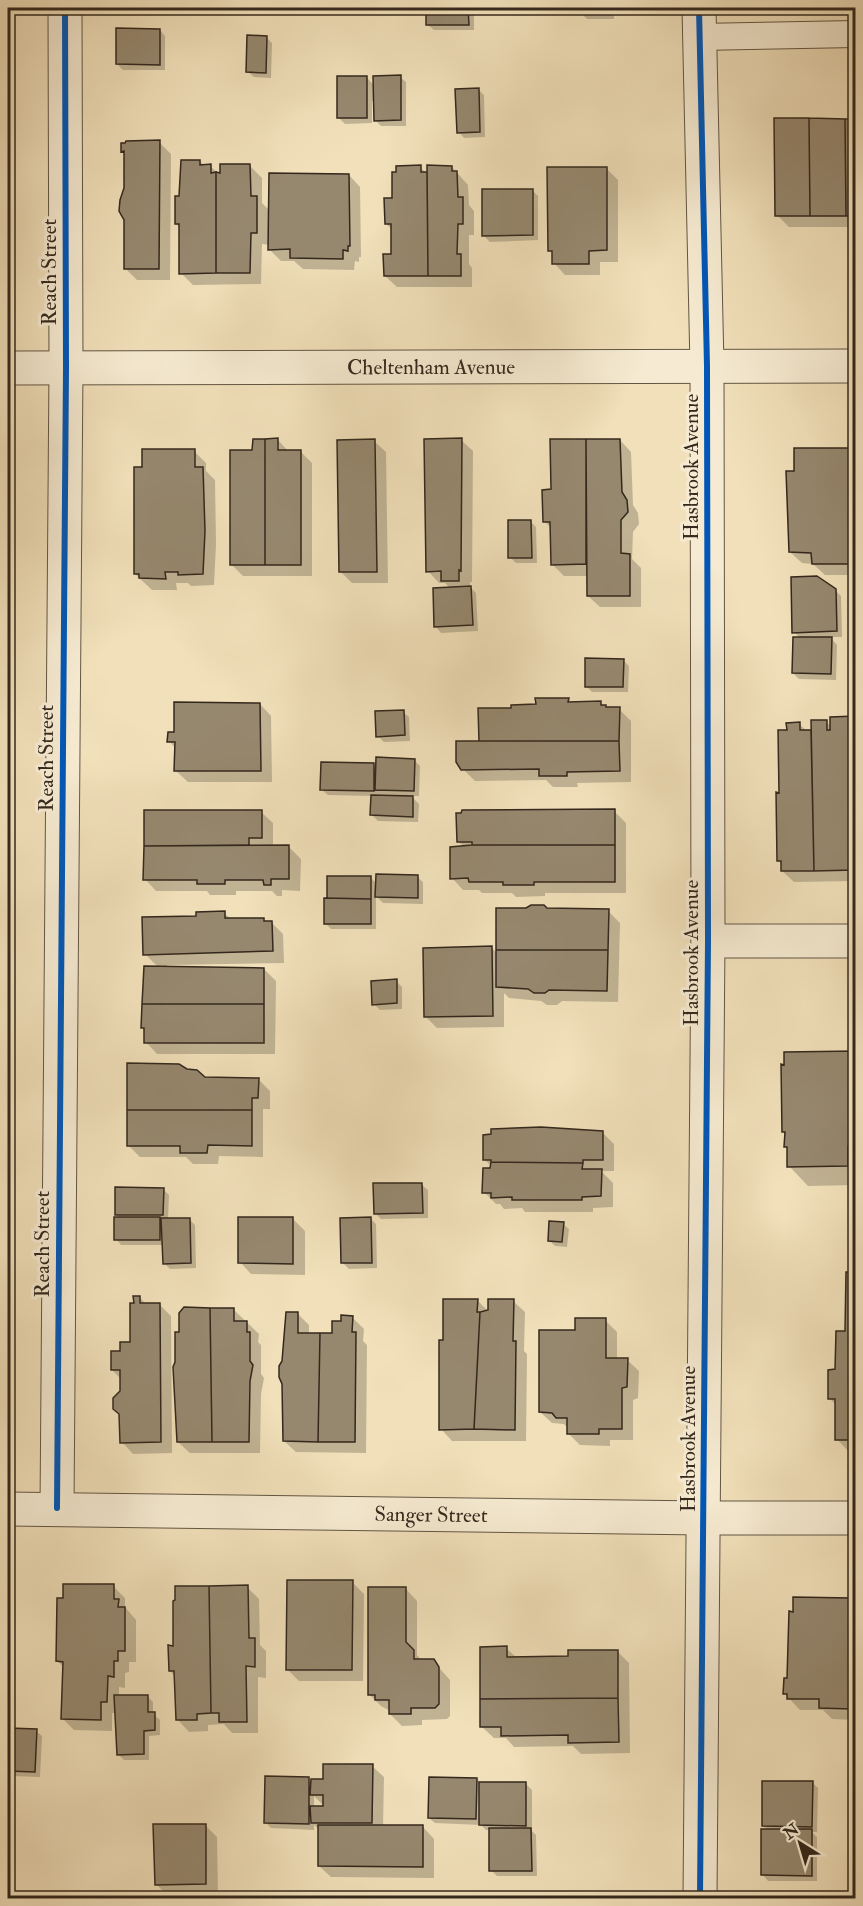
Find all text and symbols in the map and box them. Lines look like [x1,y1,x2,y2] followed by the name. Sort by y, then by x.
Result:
[36,218,63,325] street label: Reach Street
[347,353,515,381] street label: Cheltenham Avenue
[678,394,705,540] street label: Hasbrook Avenue
[33,704,60,811] street label: Reach Street
[678,880,705,1026] street label: Hasbrook Avenue
[29,1190,56,1297] street label: Reach Street
[675,1366,702,1512] street label: Hasbrook Avenue
[374,1500,488,1529] street label: Sanger Street
[770,1813,830,1873] north arrow
[779,1819,804,1845] text: N

